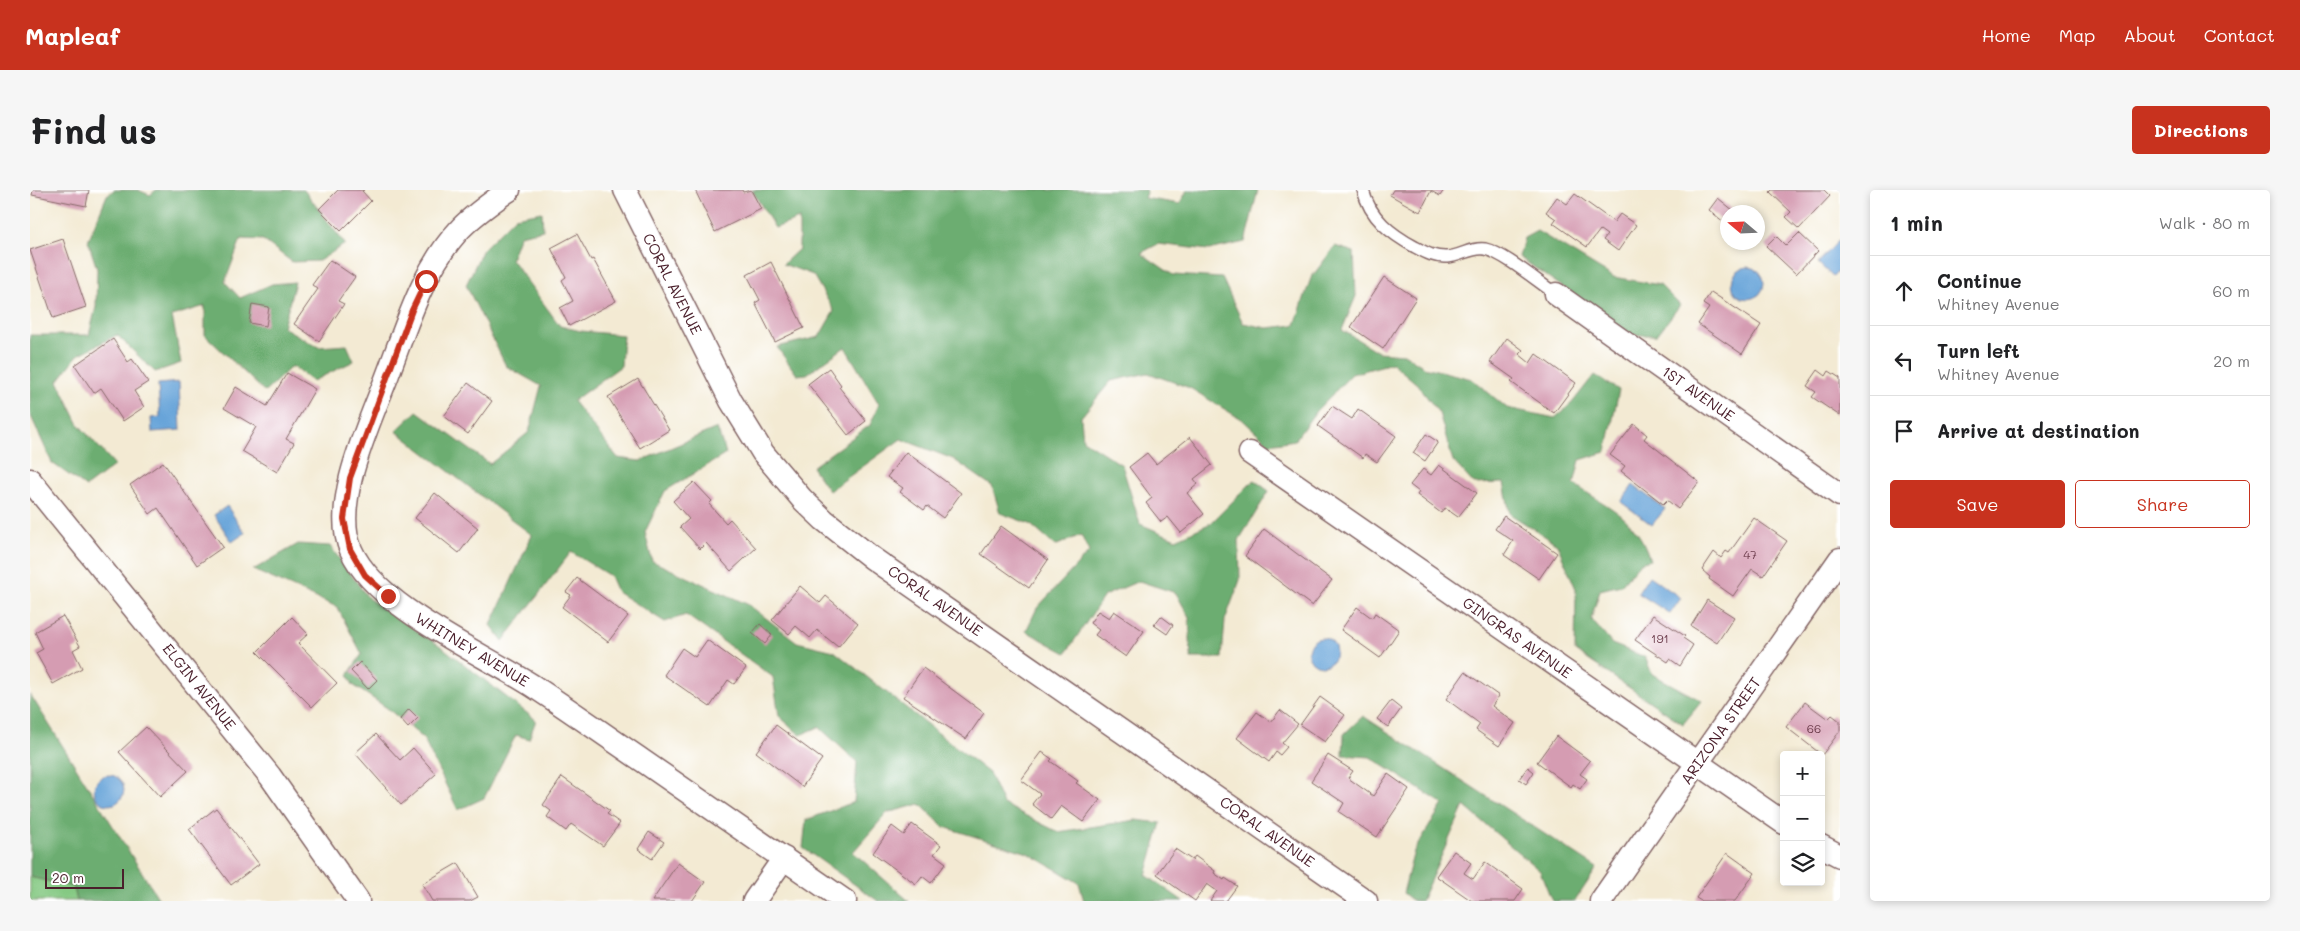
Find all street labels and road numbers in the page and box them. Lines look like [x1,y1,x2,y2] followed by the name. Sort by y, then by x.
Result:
[639,229,707,338] street label: CORAL AVENUE
[1658,361,1739,426] street label: 1ST AVENUE
[884,560,987,641] street label: CORAL AVENUE
[1459,592,1577,683] street label: GINGRAS AVENUE
[412,607,533,691] street label: WHITNEY AVENUE
[159,639,241,734] street label: ELGIN AVENUE
[1676,673,1765,788] street label: ARIZONA STREET
[1216,791,1319,872] street label: CORAL AVENUE

